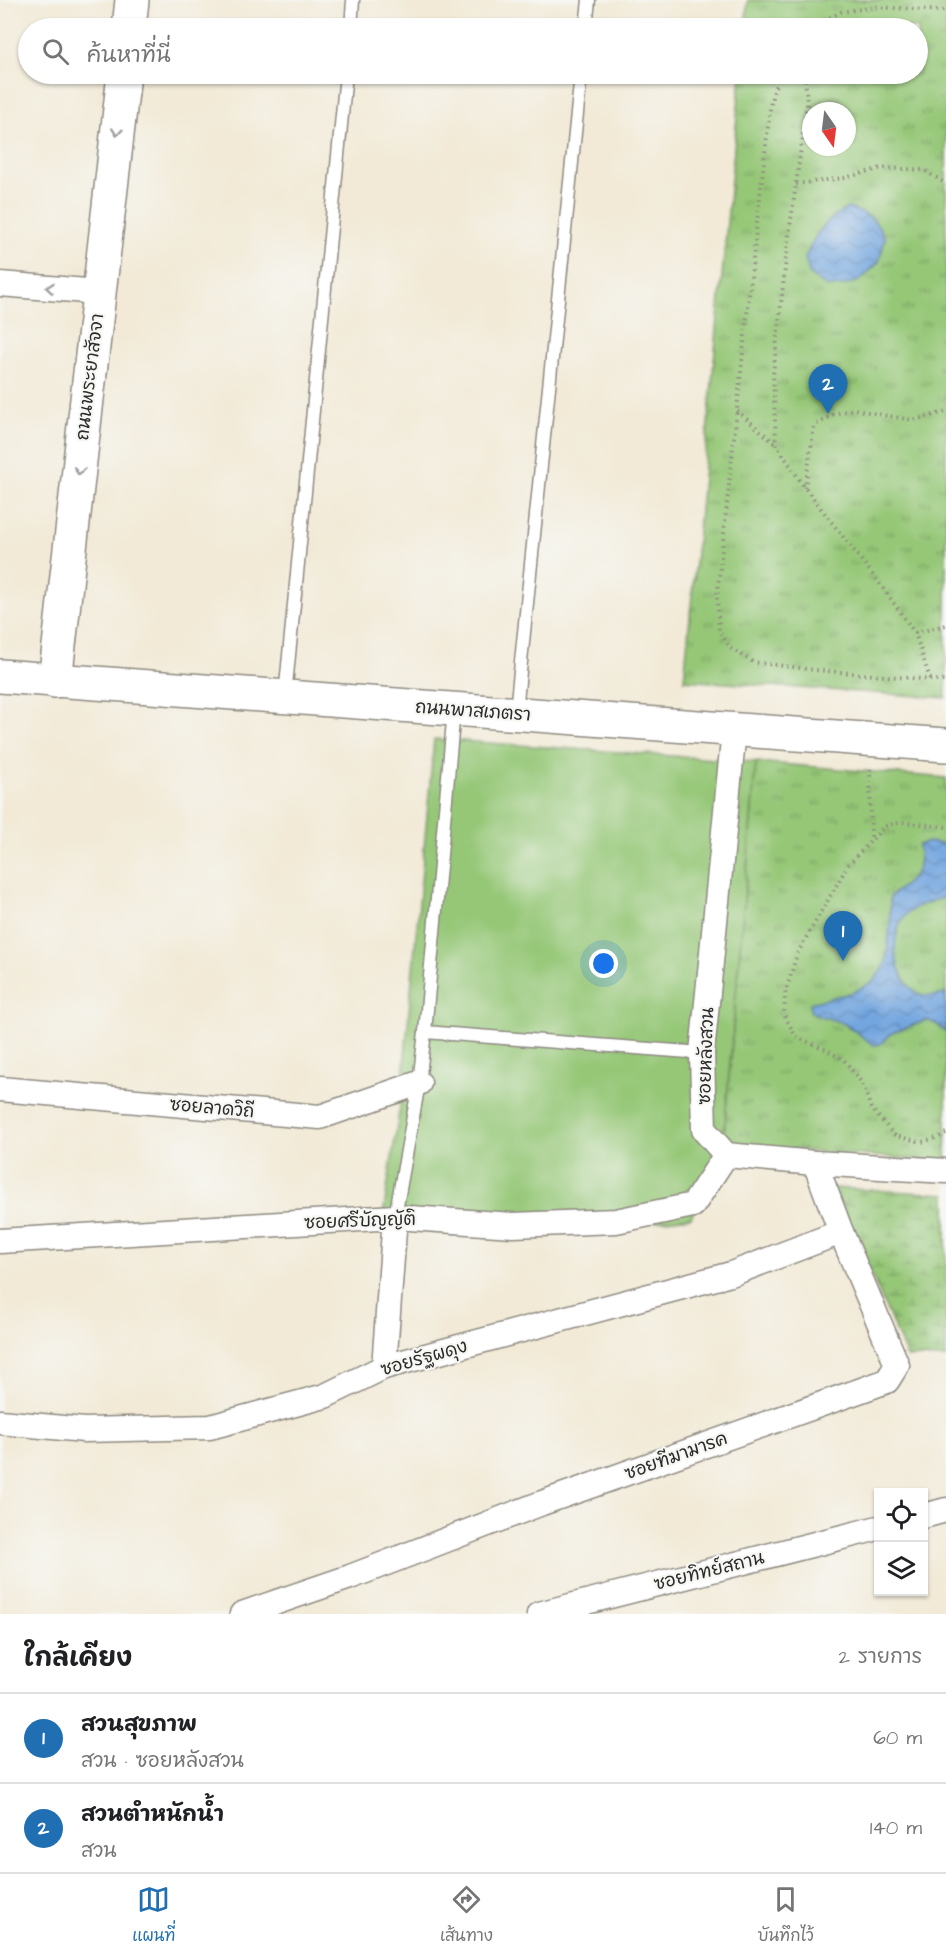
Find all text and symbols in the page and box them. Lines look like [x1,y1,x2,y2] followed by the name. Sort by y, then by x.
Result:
[18,18,928,84] search box
[39,35,72,68] icon: search
[87,40,171,71] text: ค้นหาที่นี่
[802,102,856,156] north arrow
[111,127,124,136] one-way arrow
[45,282,54,295] one-way arrow
[70,312,110,442] street label: ถนนพระยาสัจจา
[808,364,848,414] pin: 2
[73,467,86,476] one-way arrow
[414,694,532,728] street label: ถนนพาสเภตรา
[824,912,862,961] pin: 1
[589,949,618,978] your location
[692,1007,720,1105] street label: ซอยหลังสวน
[169,1092,255,1124] street label: ซอยลาดวิถี
[304,1207,416,1235] street label: ซอยศรีบัญญัติ
[378,1334,471,1383] street label: ซอยรัฐผดุง
[621,1426,731,1486] street label: ซอยฑีฆามารค
[874,1488,928,1596] map controls
[874,1488,928,1542] button: locate
[874,1542,928,1596] button: layers
[651,1544,767,1597] street label: ซอยทิทย์สถาน
[24,1640,132,1676] text: ใกล้เคียง
[838,1643,922,1671] text: 2 รายการ
[81,1709,197,1740] text: สวนสุขภาพ
[42,1724,45,1752] text: 1
[873,1724,922,1752] text: 60 m
[81,1747,244,1775] text: สวน · ซอยหลังสวน
[81,1799,224,1830] text: สวนตำหนักน้ำ
[38,1814,49,1842] text: 2
[870,1814,922,1842] text: 140 m
[81,1837,117,1865] text: สวน
[132,1883,175,1947] tab: แผนที่
[440,1883,493,1947] tab: เส้นทาง
[757,1883,814,1947] tab: บันทึกไว้

